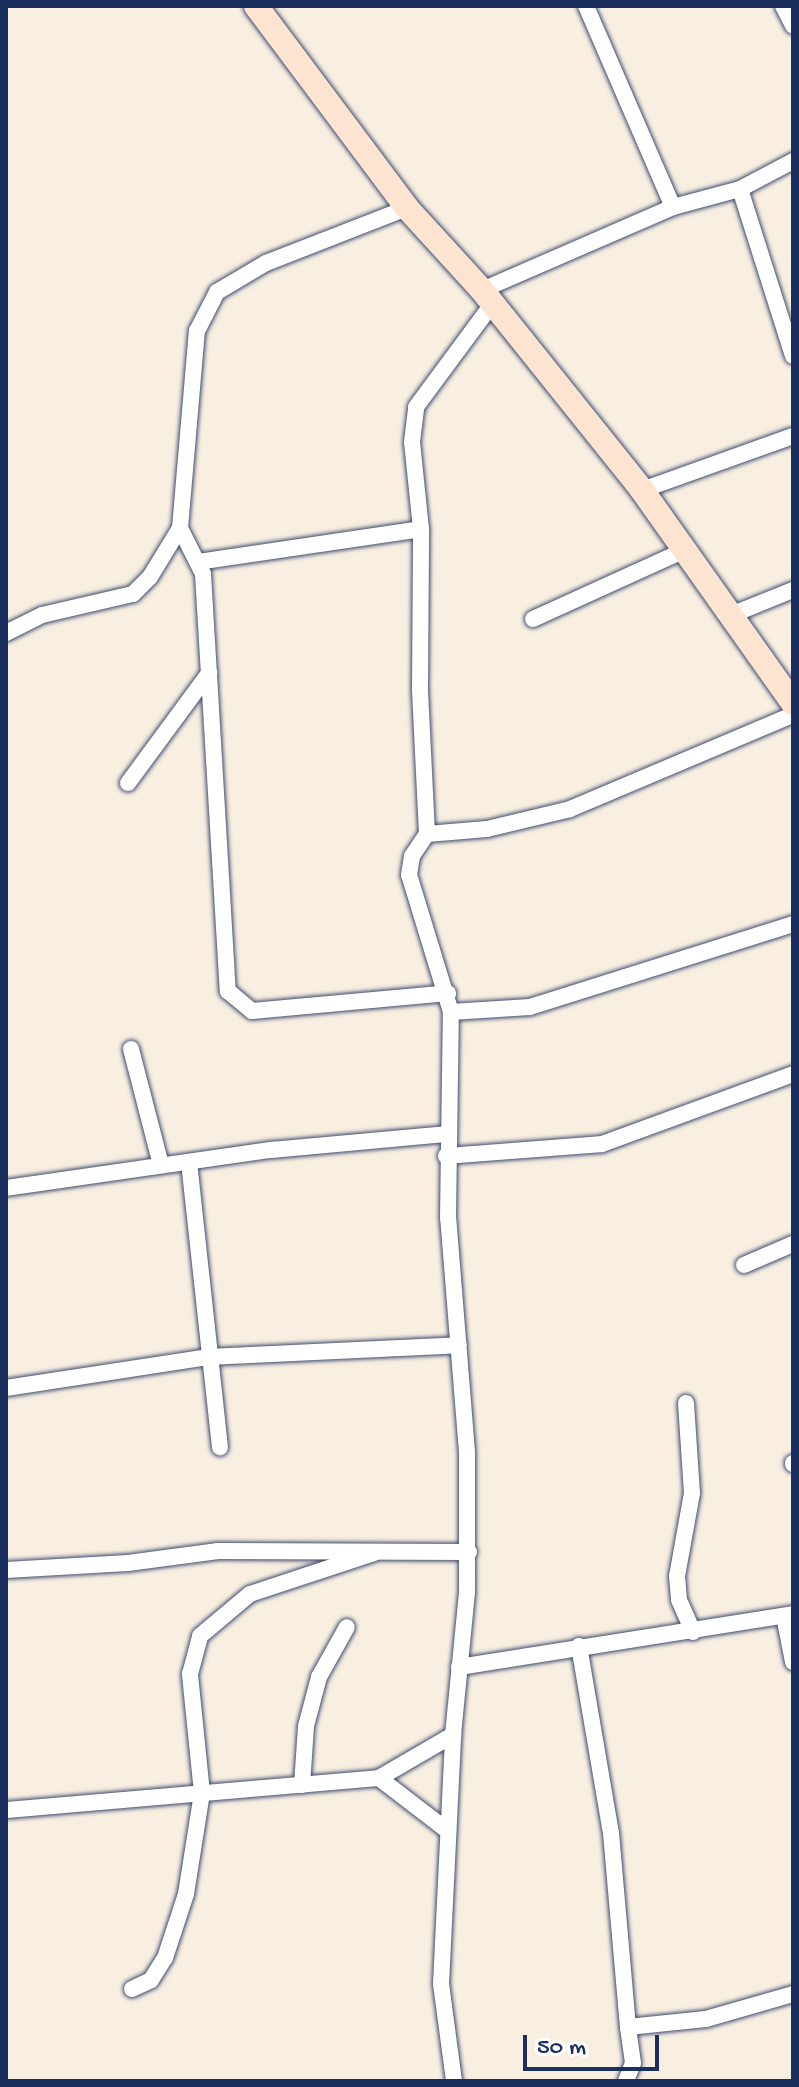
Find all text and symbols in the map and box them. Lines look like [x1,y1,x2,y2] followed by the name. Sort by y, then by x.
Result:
[527,2019,663,2069] scale bar
[537,2034,586,2063] text: 50 m

